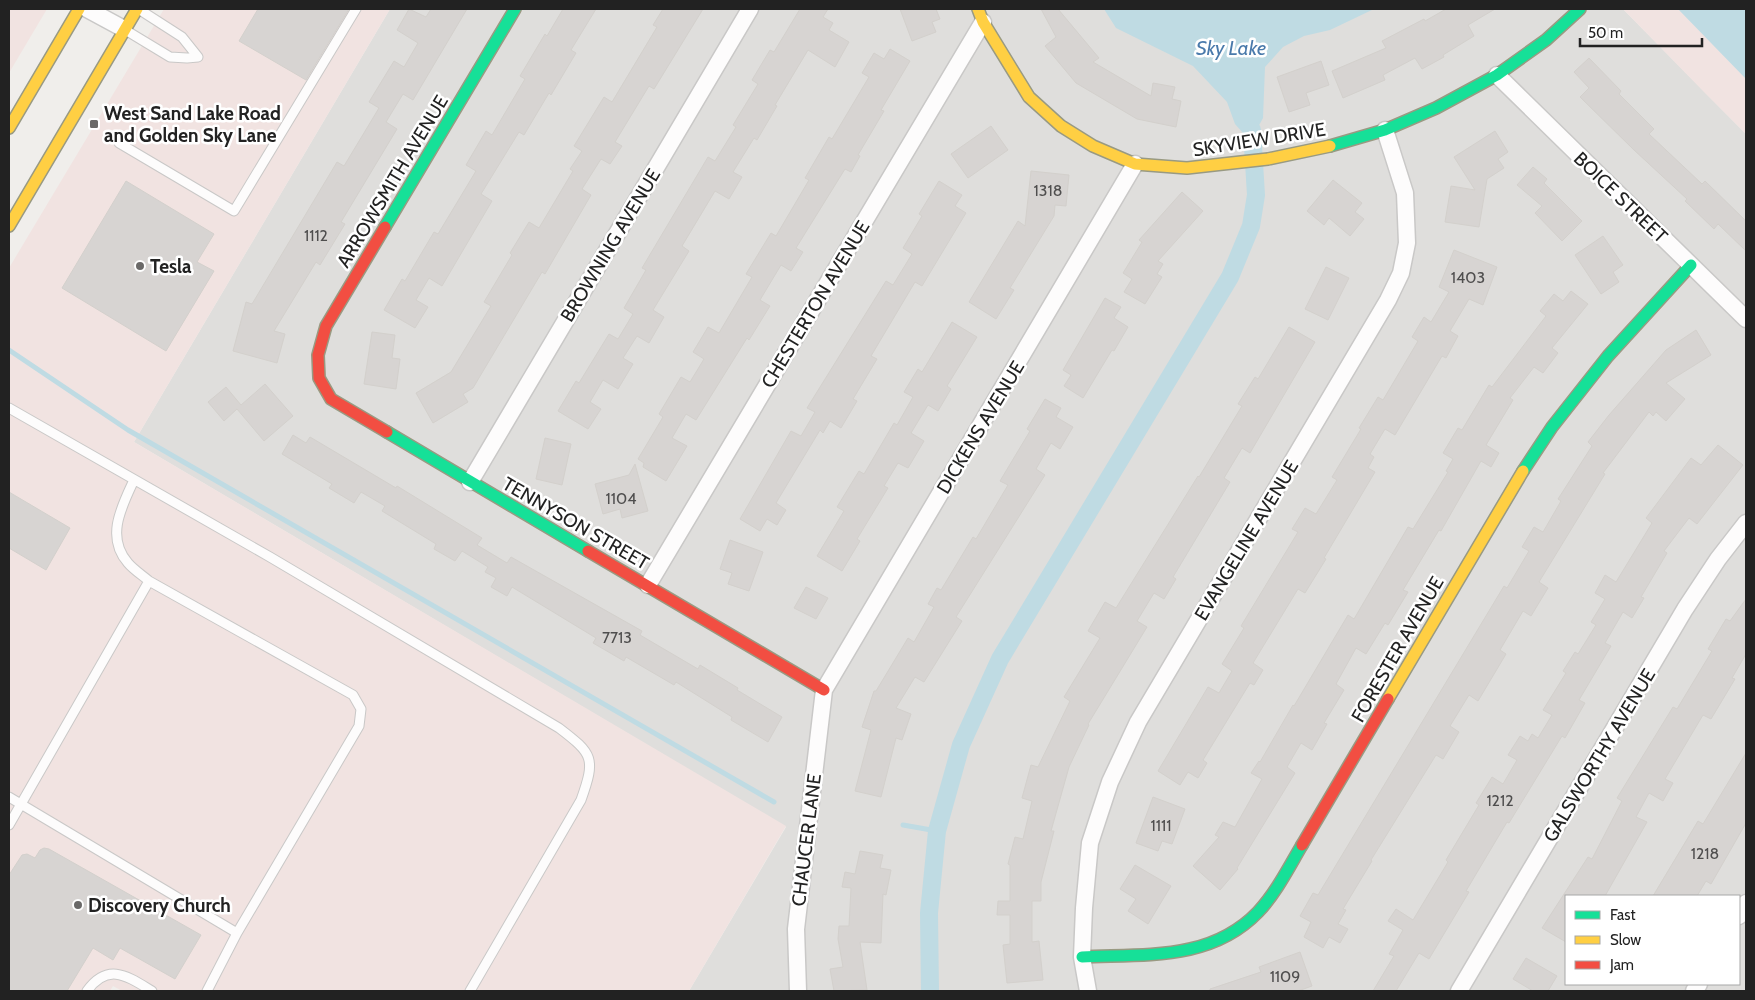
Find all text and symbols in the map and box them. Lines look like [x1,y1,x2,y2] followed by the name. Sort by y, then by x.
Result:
[1580,15,1702,47] scale bar
[1588,24,1623,42] text: 50 m
[1196,36,1266,60] water label: Sky Lake
[332,91,453,271] street label: ARROWSMITH AVENUE
[104,102,281,147] place label: West Sand Lake Road and Golden Sky Lane
[88,118,100,130] marker: West Sand Lake Road and Golden Sky Lane
[1191,118,1327,161] street label: SKYVIEW DRIVE
[1569,147,1672,248] street label: BOICE STREET
[556,165,665,326] street label: BROWNING AVENUE
[1034,181,1062,200] house number: 1318
[756,216,875,392] street label: CHESTERTON AVENUE
[304,226,328,245] house number: 1112
[150,255,192,278] place label: Tesla
[134,260,146,272] marker: Tesla
[1451,268,1485,287] house number: 1403
[932,357,1029,498] street label: DICKENS AVENUE
[1190,456,1303,624] street label: EVANGELINE AVENUE
[498,472,653,575] street label: TENNYSON STREET
[606,489,636,508] house number: 1104
[1346,572,1449,726] street label: FORESTER AVENUE
[602,628,632,647] house number: 7713
[1539,665,1660,846] street label: GALSWORTHY AVENUE
[787,772,826,908] street label: CHAUCER LANE
[1486,791,1514,810] house number: 1212
[1151,816,1171,835] house number: 1111
[1691,844,1719,863] house number: 1218
[88,894,231,917] place label: Discovery Church
[1565,895,1740,985] legend
[72,899,84,911] marker: Discovery Church
[1610,906,1635,924] text: Fast
[1610,931,1641,949] text: Slow
[1609,956,1634,974] text: Jam
[1270,967,1300,986] house number: 1109

